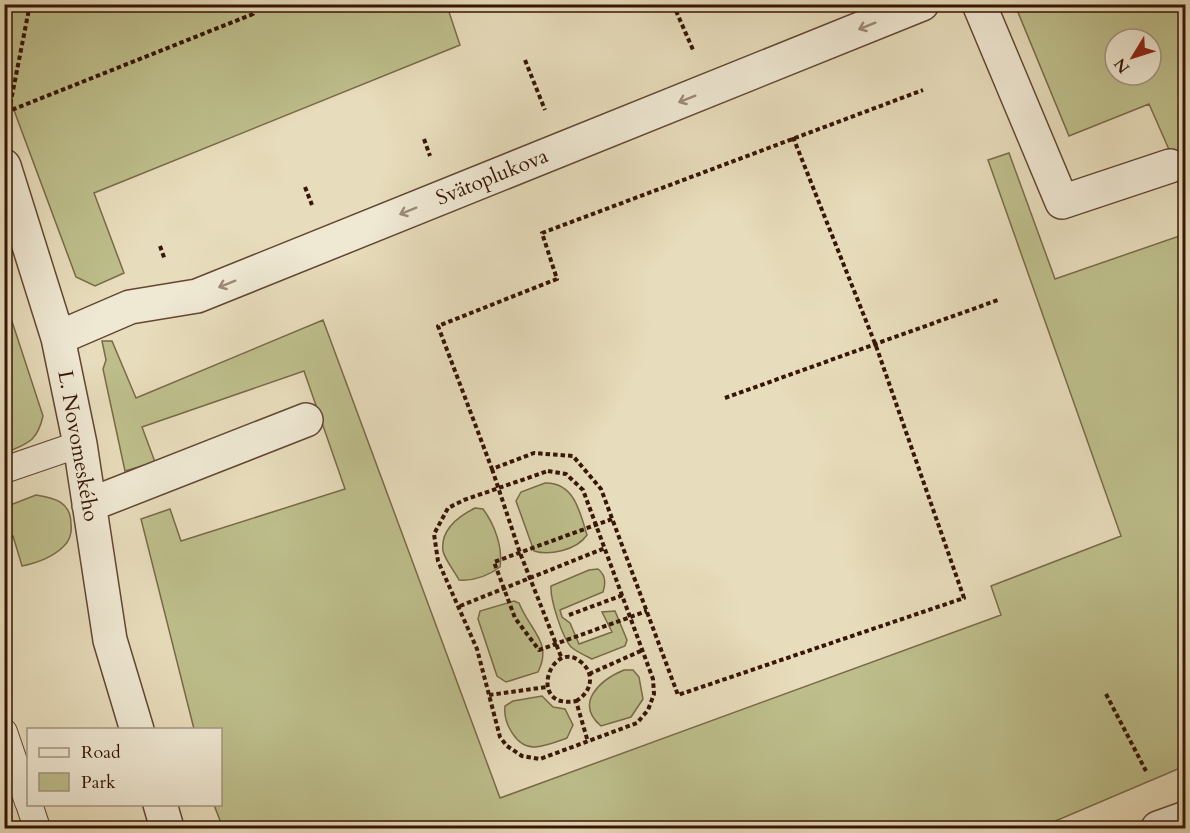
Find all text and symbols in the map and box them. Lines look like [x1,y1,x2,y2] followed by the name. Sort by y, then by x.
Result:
[859,21,877,32] one-way arrow
[1103,27,1163,87] north arrow
[1109,53,1135,78] text: N
[678,94,696,105] one-way arrow
[432,141,552,213] street label: Svätoplukova
[399,206,418,217] one-way arrow
[219,279,237,290] one-way arrow
[50,368,106,524] street label: L. Novomeského
[27,728,222,806] legend
[81,740,121,765] text: Road
[81,770,116,795] text: Park

